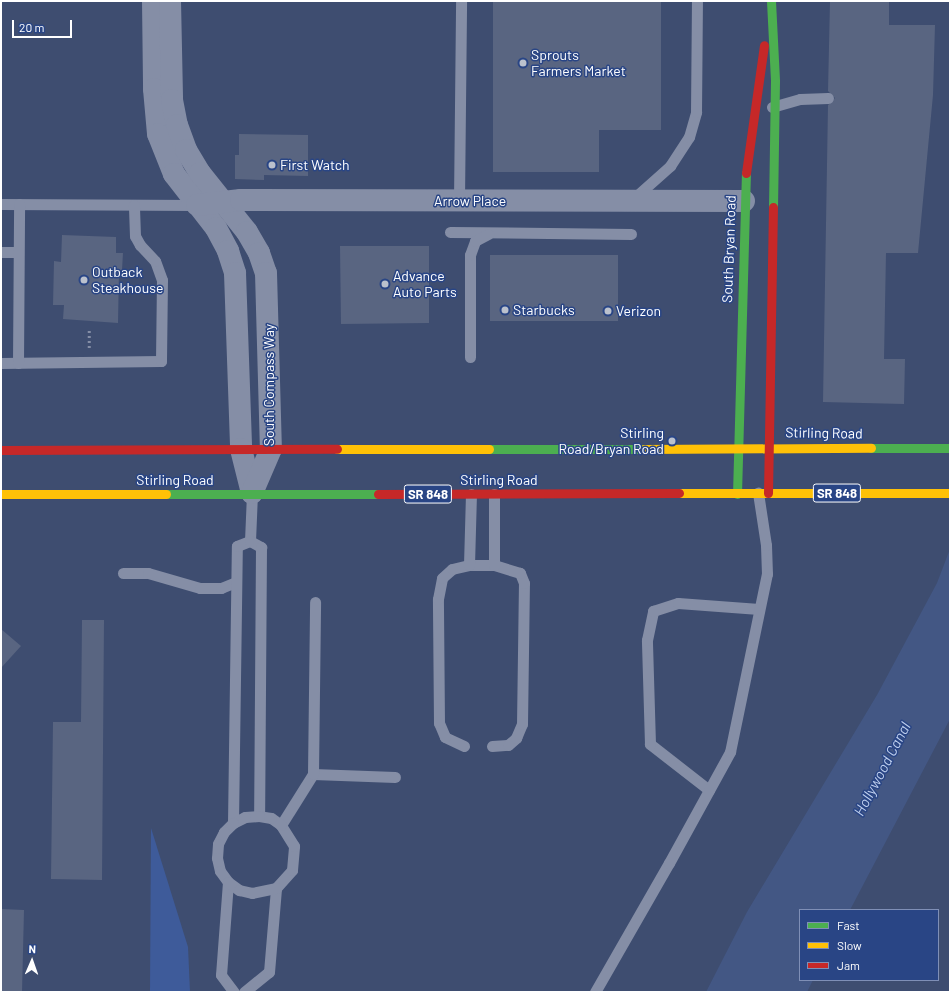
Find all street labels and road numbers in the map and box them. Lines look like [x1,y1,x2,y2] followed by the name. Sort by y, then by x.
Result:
[434,193,506,209] street label: Arrow Place
[719,195,739,303] street label: South Bryan Road
[261,324,277,446] street label: South Compass Way
[785,424,863,442] street label: Stirling Road
[136,472,214,488] street label: Stirling Road
[460,472,538,488] street label: Stirling Road
[812,482,862,504] road number: SR 848
[403,483,453,505] road number: SR 848

